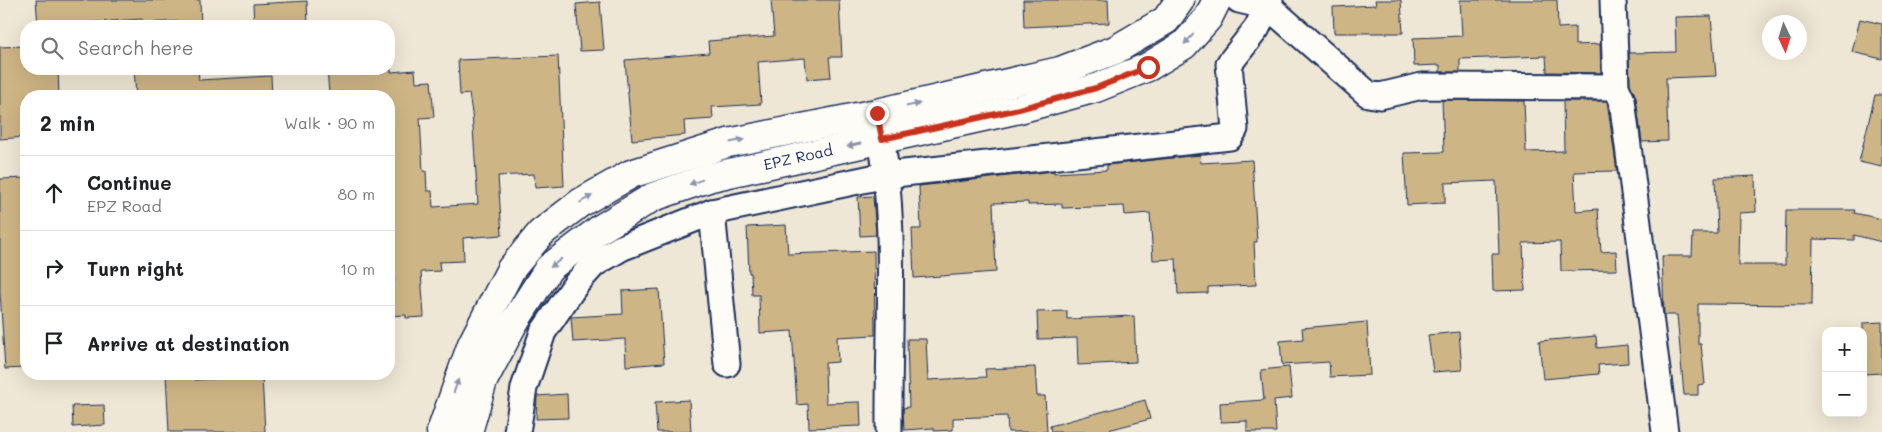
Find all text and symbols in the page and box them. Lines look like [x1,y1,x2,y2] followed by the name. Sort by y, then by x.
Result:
[1762,15,1807,60] north arrow
[20,20,395,75] search box
[1183,33,1195,45] one-way arrow
[38,34,66,62] icon: search
[78,35,194,60] text: Search here
[1137,56,1160,79] route start
[906,101,921,109] one-way arrow
[866,102,889,125] route end
[40,109,95,136] text: 2 min
[284,112,375,133] text: Walk · 90 m
[730,137,745,145] one-way arrow
[762,139,834,174] street label: EPZ Road
[846,141,861,149] one-way arrow
[87,170,172,195] text: Continue
[40,179,68,207] icon: ahead
[688,179,703,186] one-way arrow
[338,183,375,204] text: 80 m
[87,195,162,216] text: EPZ Road
[580,195,593,204] one-way arrow
[40,254,68,282] icon: right
[87,256,184,281] text: Turn right
[340,258,375,279] text: 10 m
[549,258,563,268] one-way arrow
[1822,327,1867,417] map controls
[1822,327,1867,372] button: +
[40,329,68,357] icon: arrive
[87,331,290,356] text: Arrive at destination
[1822,372,1867,417] button: −
[453,378,460,393] one-way arrow

